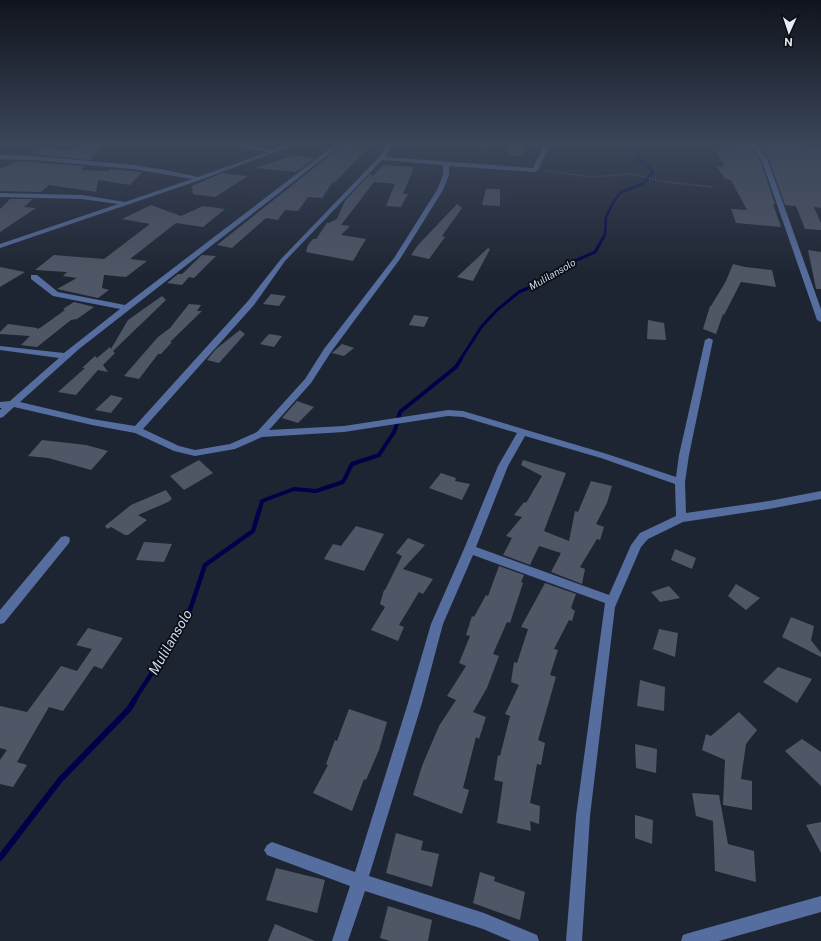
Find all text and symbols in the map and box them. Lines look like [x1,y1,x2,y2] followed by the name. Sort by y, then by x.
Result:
[769,12,809,52] north arrow
[784,36,793,48] text: N
[527,256,578,292] water label: Mulilansolo
[145,606,195,677] water label: Mulilansolo

